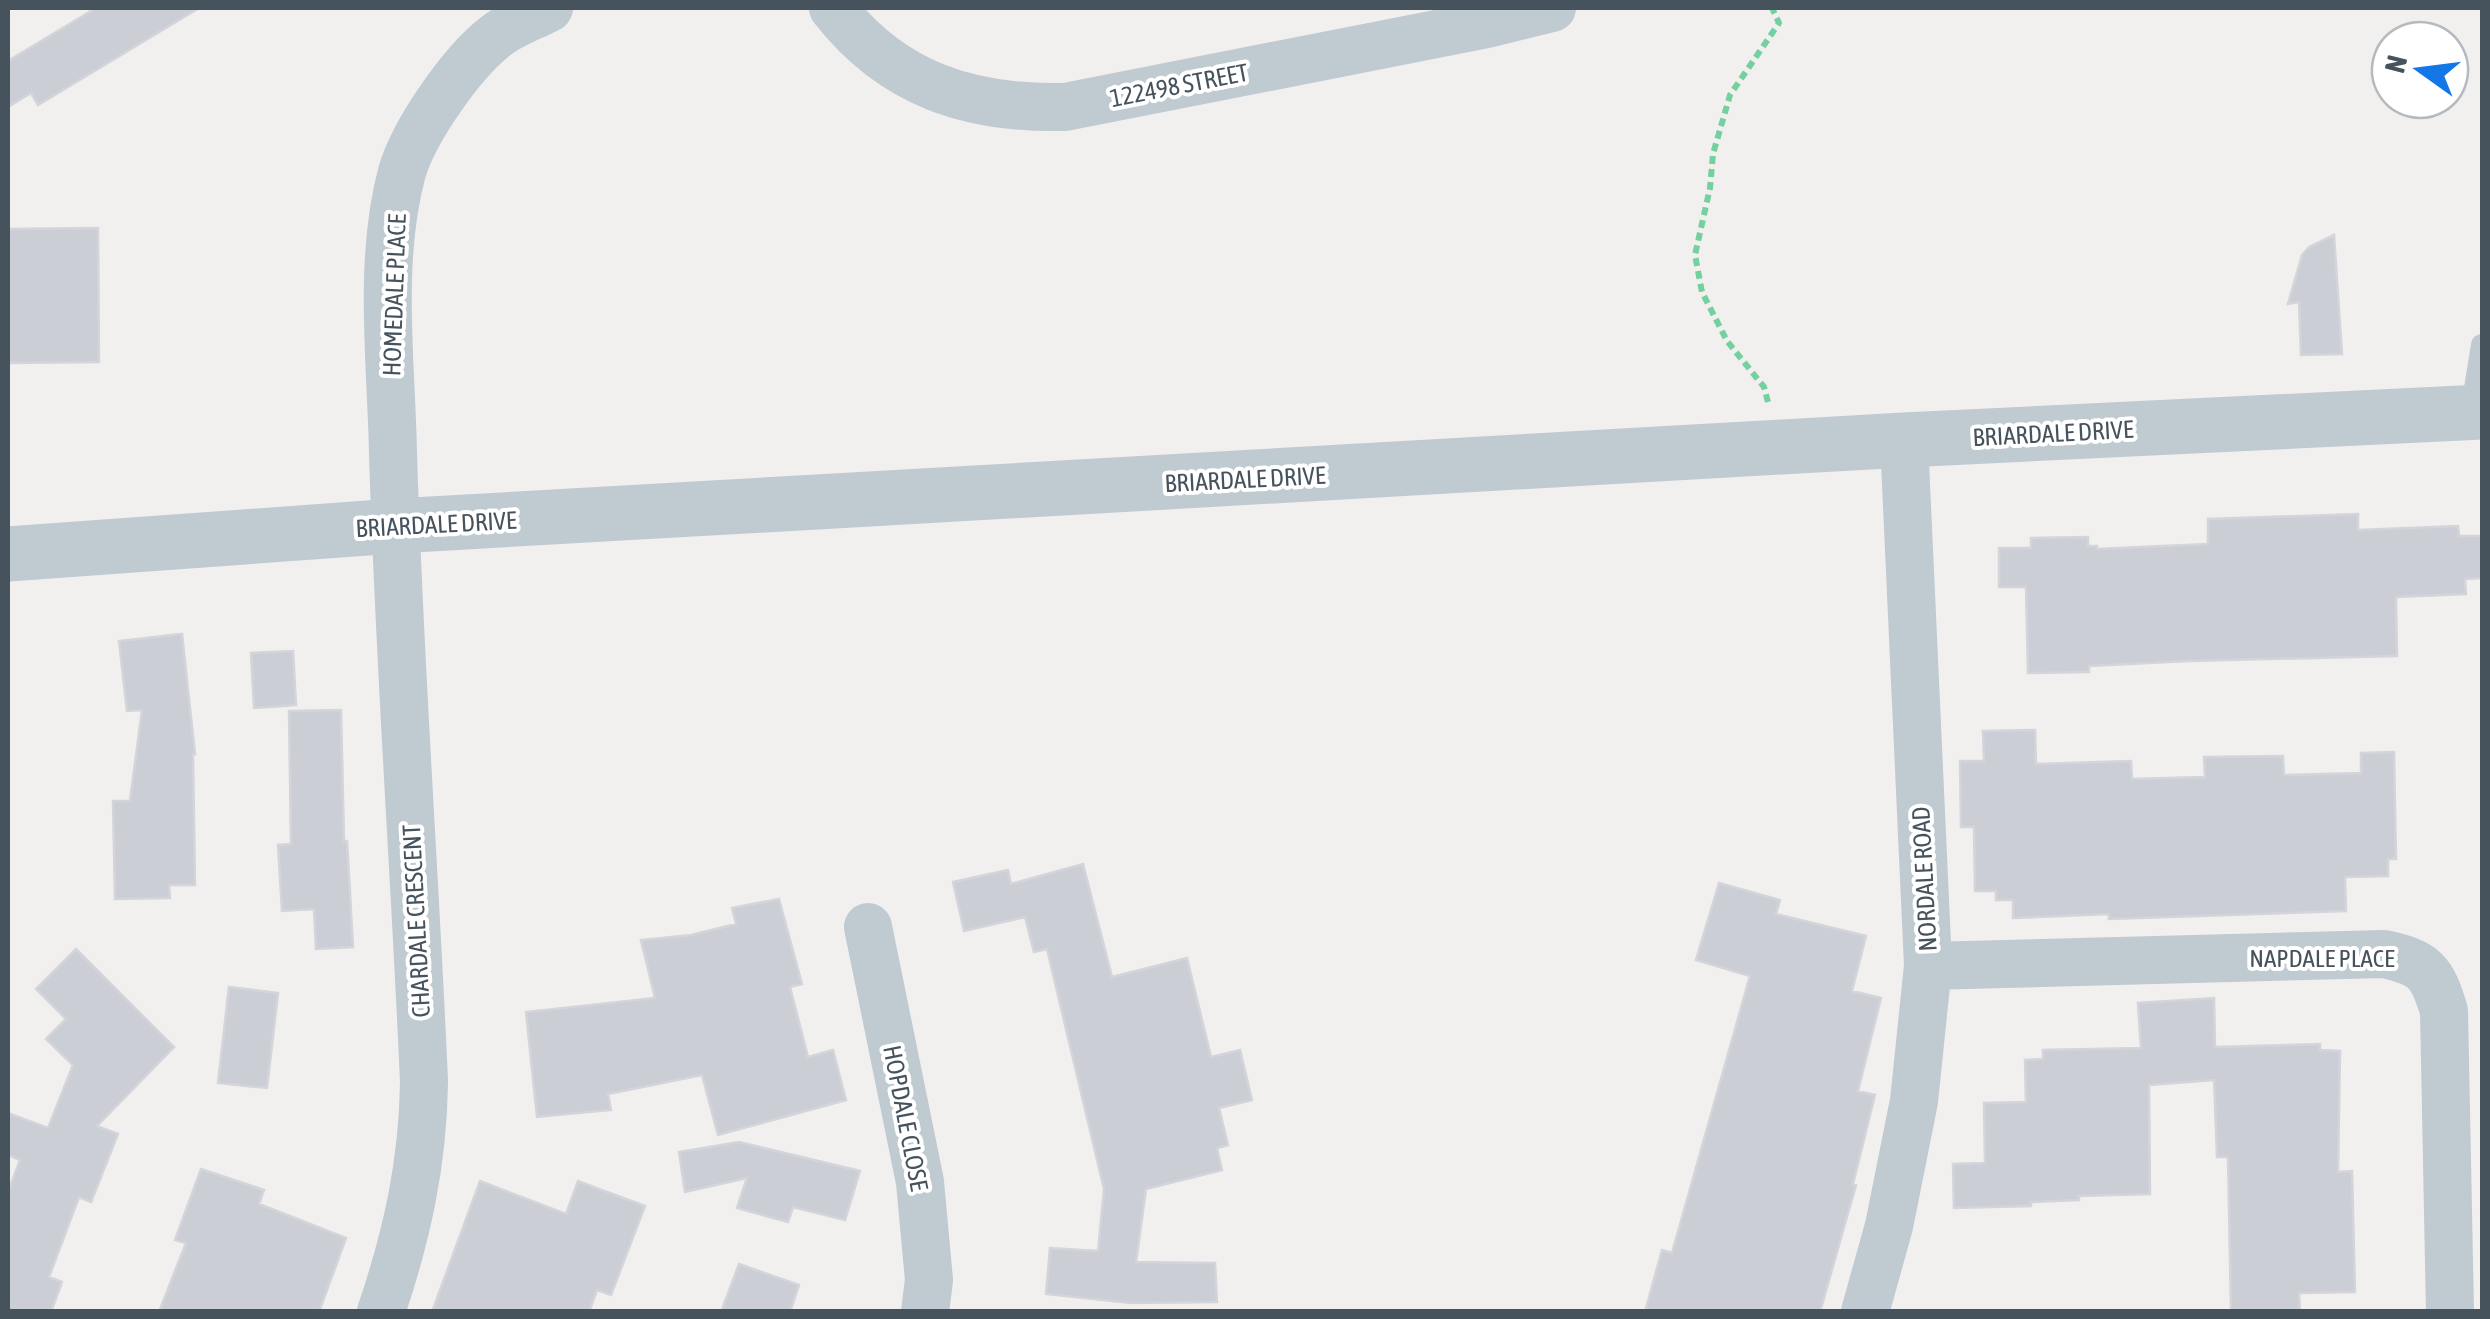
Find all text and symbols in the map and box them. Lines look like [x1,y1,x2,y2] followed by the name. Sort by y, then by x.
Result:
[2370,20,2470,120] north arrow
[2378,52,2413,76] text: N
[1108,58,1250,112] street label: 122498 STREET
[377,213,411,377] street label: HOMEDALE PLACE
[1972,415,2135,451] street label: BRIARDALE DRIVE
[1164,461,1327,497] street label: BRIARDALE DRIVE
[355,506,518,542] street label: BRIARDALE DRIVE
[1906,806,1942,952] street label: NORDALE ROAD
[397,824,435,1018] street label: CHARDALE CRESCENT
[2249,944,2395,972] street label: NAPDALE PLACE
[878,1043,934,1193] street label: HOPDALE CLOSE

